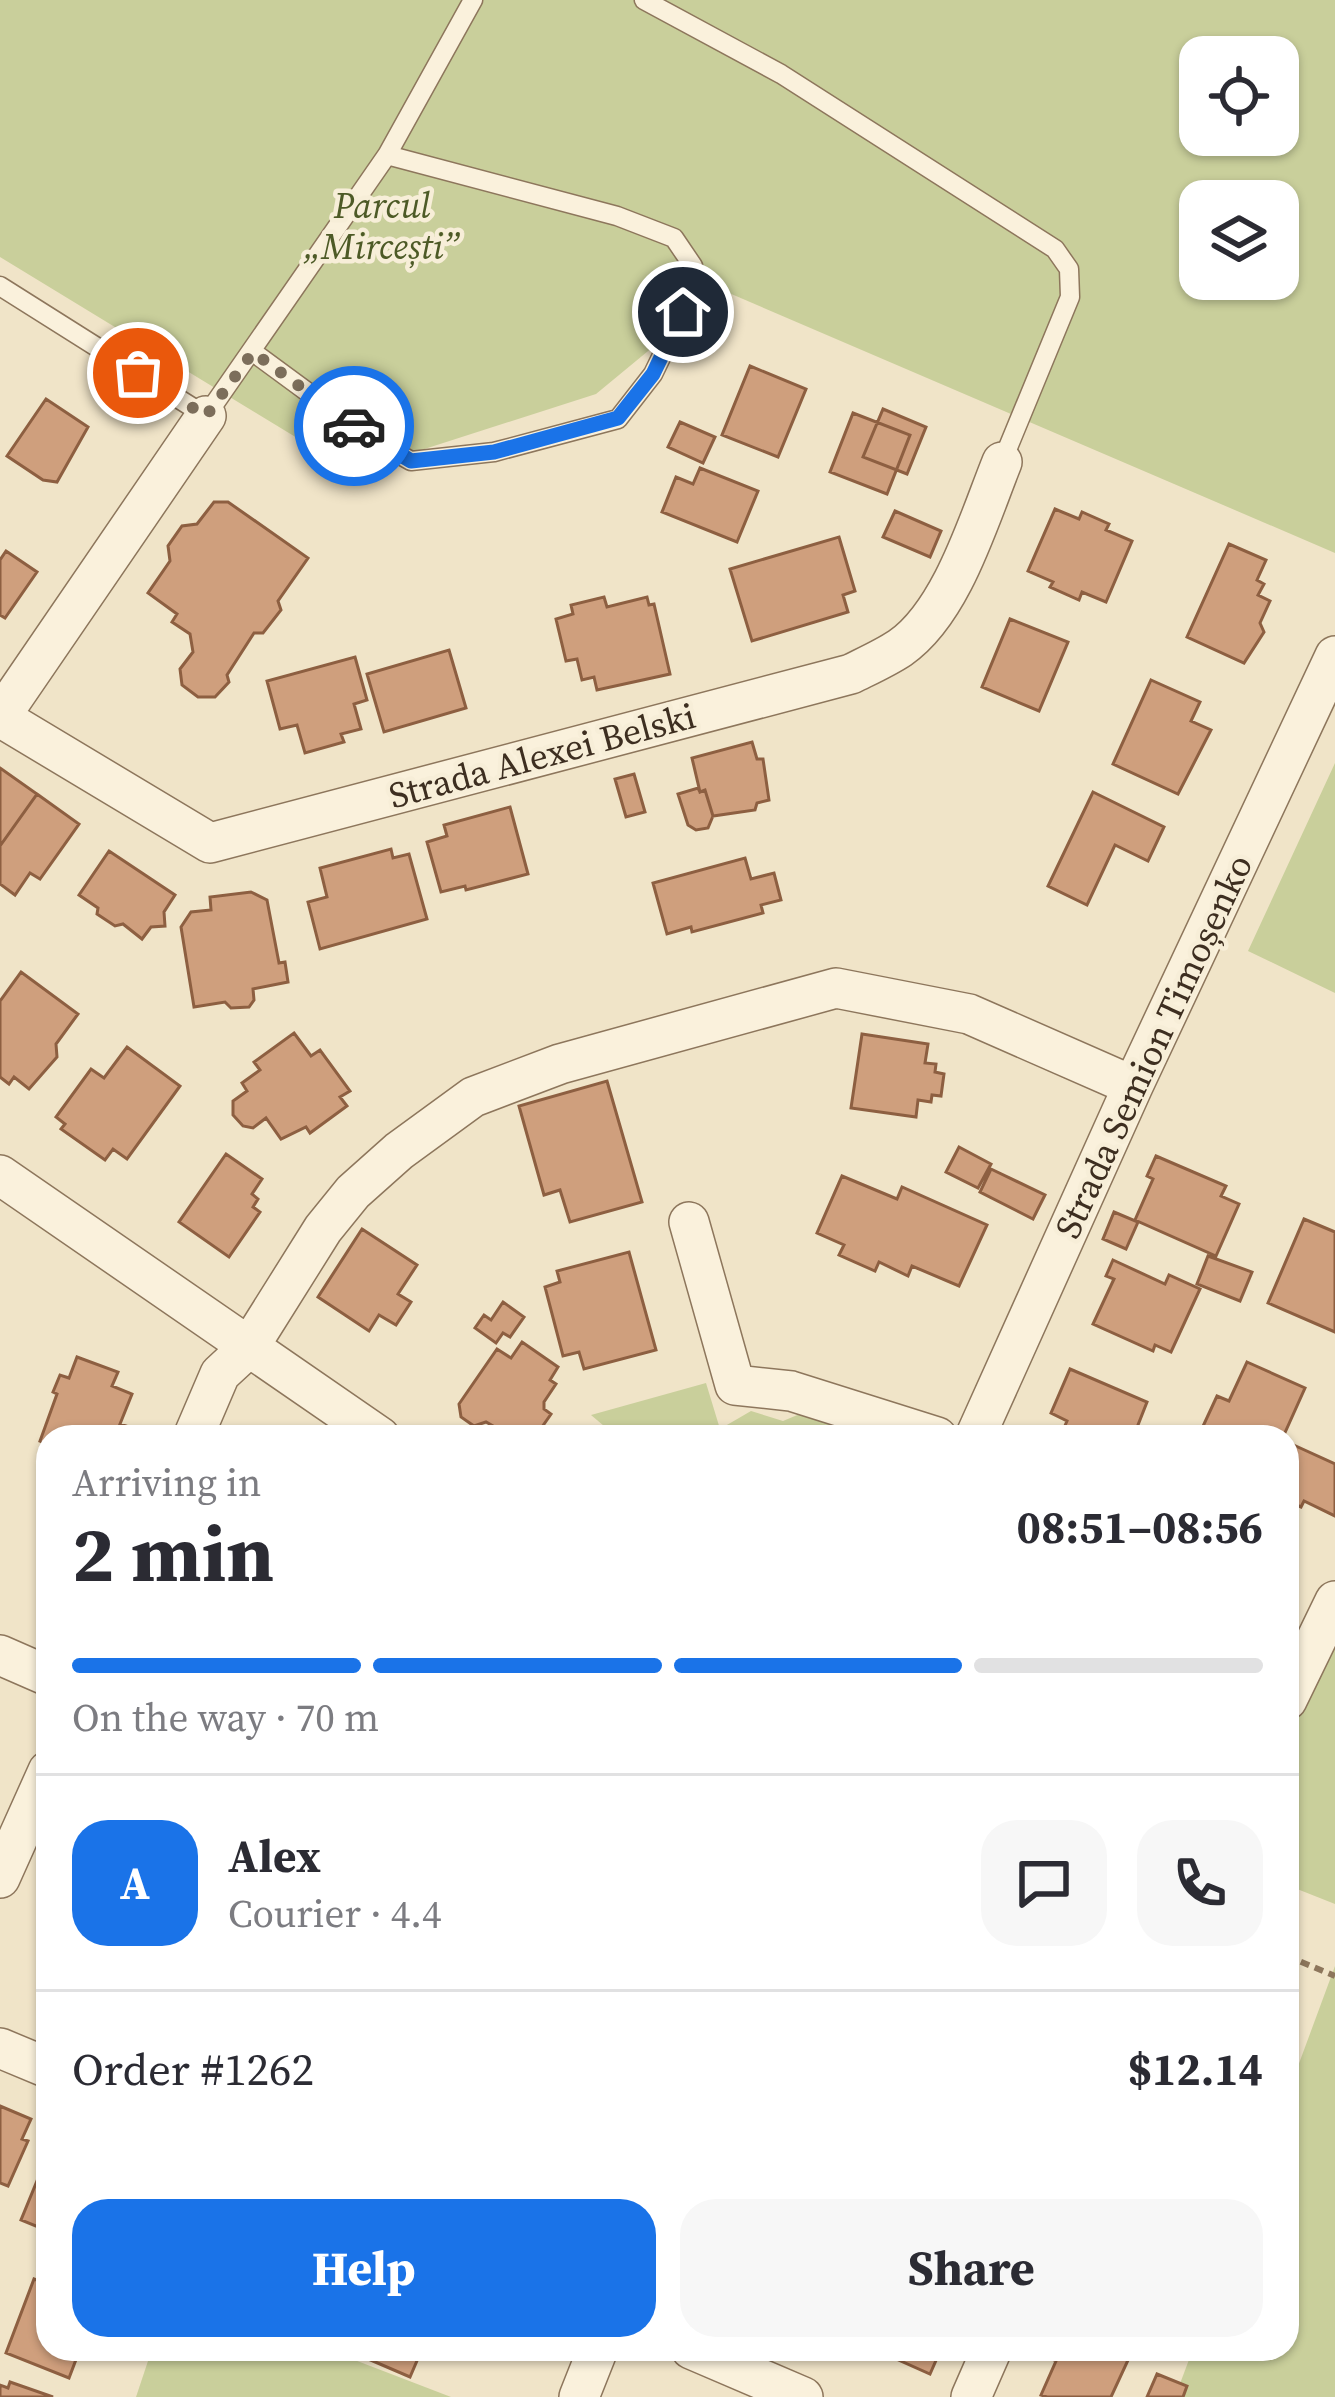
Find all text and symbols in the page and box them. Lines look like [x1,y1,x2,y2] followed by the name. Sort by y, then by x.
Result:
[1179,36,1299,300] map controls
[1179,36,1299,156] button: locate
[1179,180,1299,300] button: layers
[303,181,461,271] park label: Parcul „Mircești”
[632,261,734,363] pin
[650,279,716,345] icon: home
[87,322,189,424] pin
[105,340,171,406] icon: bag
[294,366,414,486] courier
[321,393,387,459] icon: car
[383,691,701,820] street label: Strada Alexei Belski
[1043,846,1264,1246] street label: Strada Semion Timoșenko
[72,1456,261,1509] text: Arriving in
[1017,1496,1263,1558] text: 08:51–08:56
[72,1500,274,1607] text: 2 min
[72,1691,379,1744] text: On the way · 70 m
[981,1820,1107,1946] button: chat
[1137,1820,1263,1946] button: phone
[228,1825,321,1887] text: Alex
[120,1852,150,1914] text: A
[228,1887,441,1940] text: Courier · 4.4
[72,2038,314,2100] text: Order #1262
[1128,2038,1263,2100] text: $12.14
[72,2199,656,2337] button: Help
[680,2199,1263,2337] button: Share

